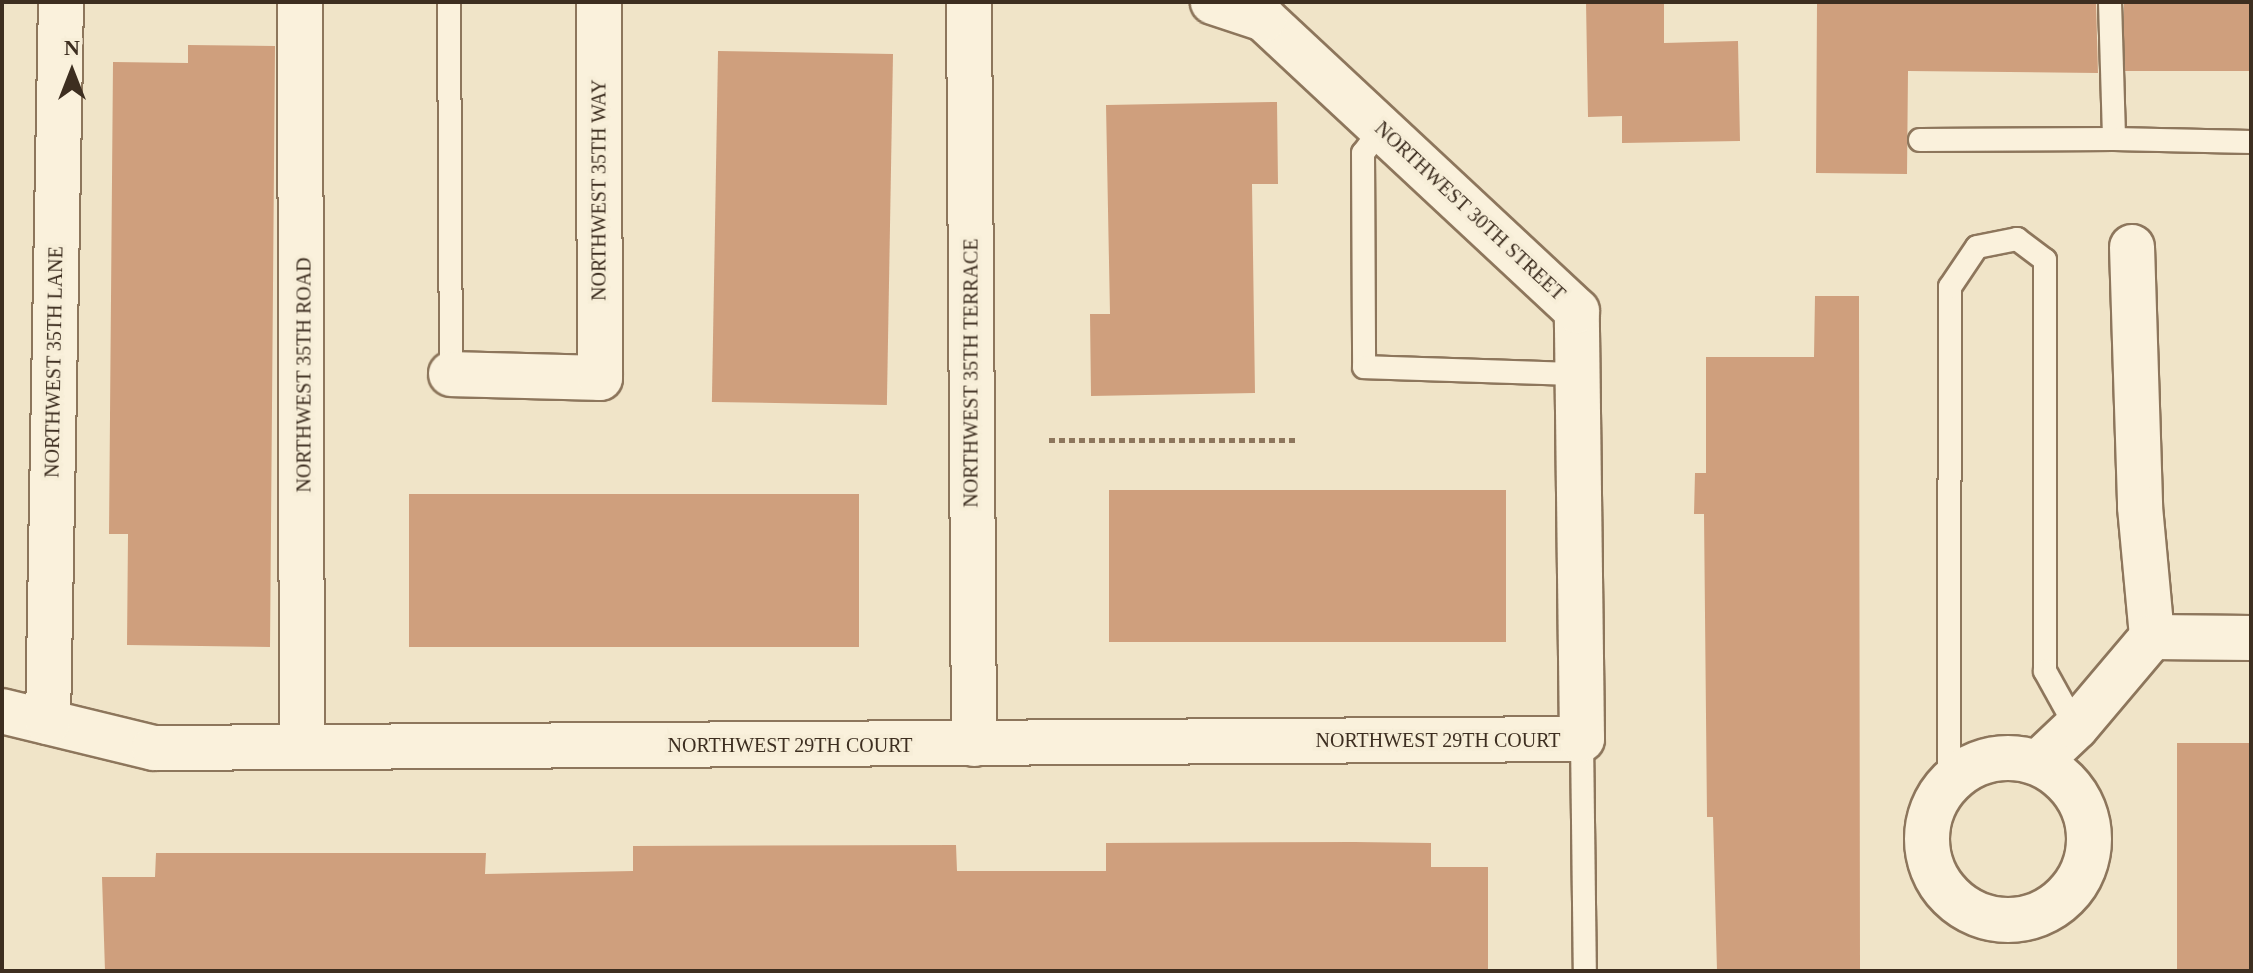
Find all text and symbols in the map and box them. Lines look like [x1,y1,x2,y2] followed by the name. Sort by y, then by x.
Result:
[32,32,112,112] north arrow
[64,35,80,60] text: N
[587,79,611,301] street label: NORTHWEST 35TH WAY
[1370,116,1570,306] street label: NORTHWEST 30TH STREET
[959,238,983,508] street label: NORTHWEST 35TH TERRACE
[40,246,68,478] street label: NORTHWEST 35TH LANE
[292,257,316,493] street label: NORTHWEST 35TH ROAD
[1315,728,1561,752] street label: NORTHWEST 29TH COURT
[667,733,913,757] street label: NORTHWEST 29TH COURT

